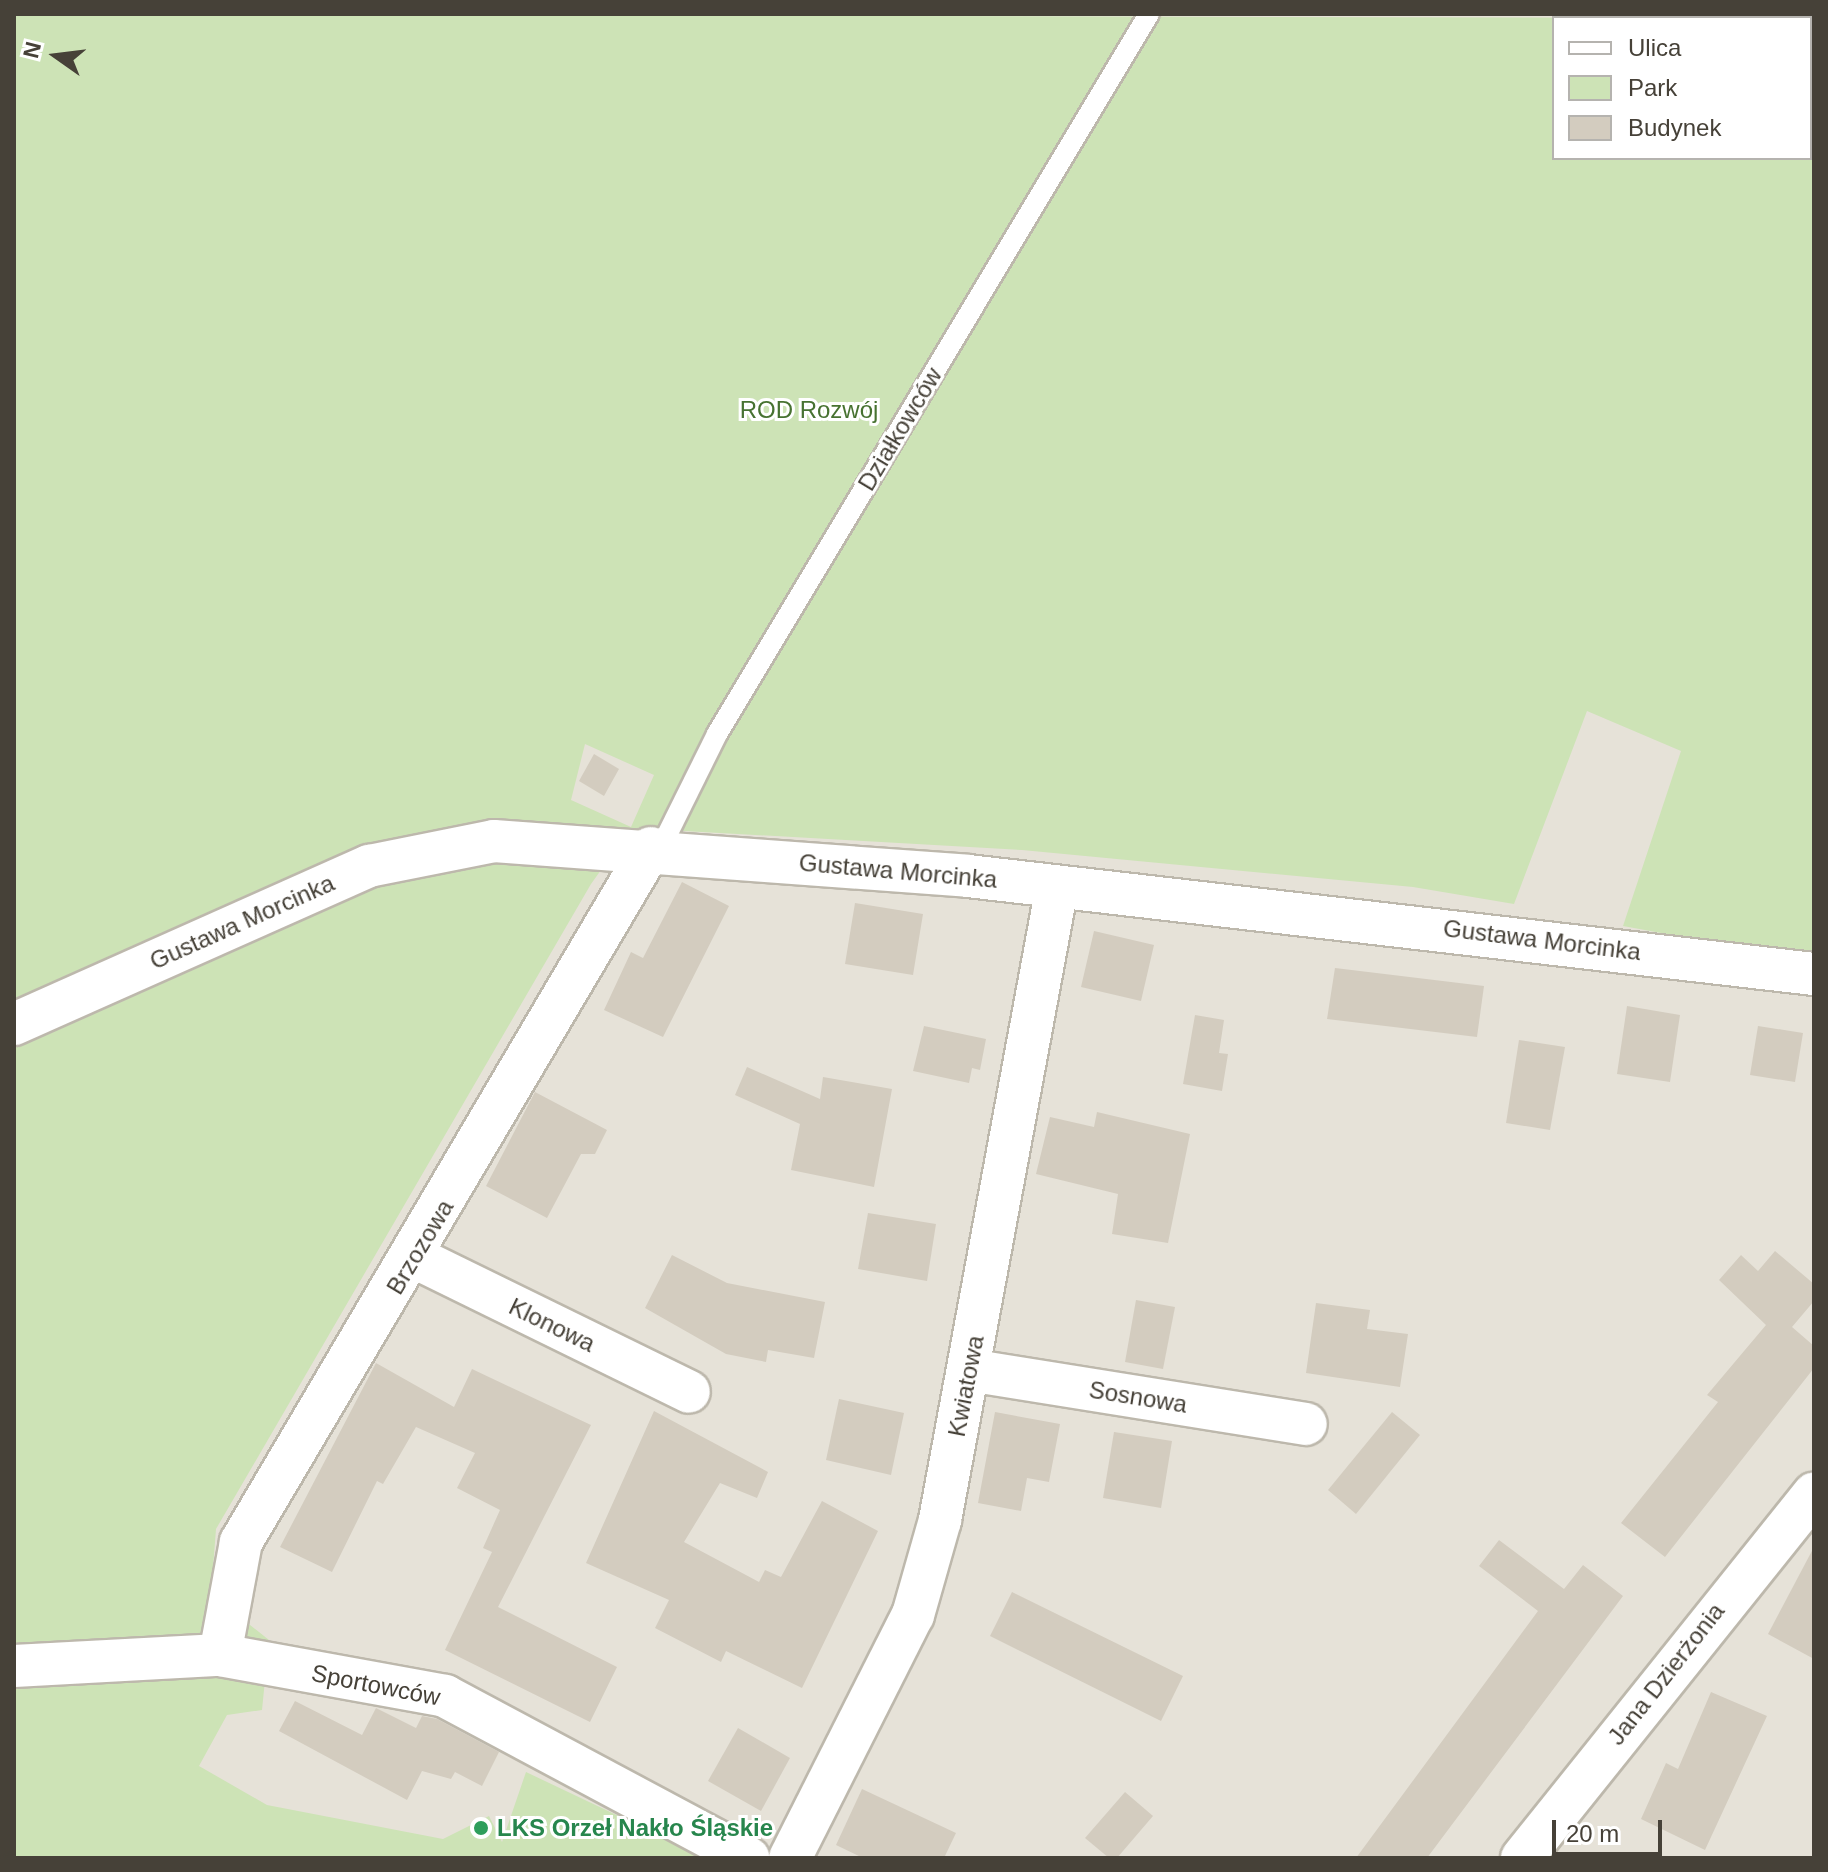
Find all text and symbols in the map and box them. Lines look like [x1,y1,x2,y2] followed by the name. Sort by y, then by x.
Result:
[16,16,96,96] north arrow
[1552,16,1812,160] legend
[1628,34,1681,61] text: Ulica
[18,39,46,61] text: N
[1628,74,1677,101] text: Park
[1628,114,1721,141] text: Budynek
[852,362,948,496] street label: Działkowców
[740,396,878,424] park label: ROD Rozwój
[798,848,998,894] street label: Gustawa Morcinka
[145,868,339,976] street label: Gustawa Morcinka
[1442,914,1642,966] street label: Gustawa Morcinka
[381,1194,459,1300] street label: Brzozowa
[504,1292,600,1358] street label: Klonowa
[942,1333,990,1439] street label: Kwiatowa
[1087,1375,1189,1419] street label: Sosnowa
[1602,1597,1730,1751] street label: Jana Dzierżonia
[309,1658,443,1712] street label: Sportowców
[1556,1804,1666,1854] scale bar
[497,1814,773,1842] place label: LKS Orzeł Nakło Śląskie
[472,1819,490,1837] marker: LKS Orzeł Nakło Śląskie
[1566,1820,1619,1847] text: 20 m

